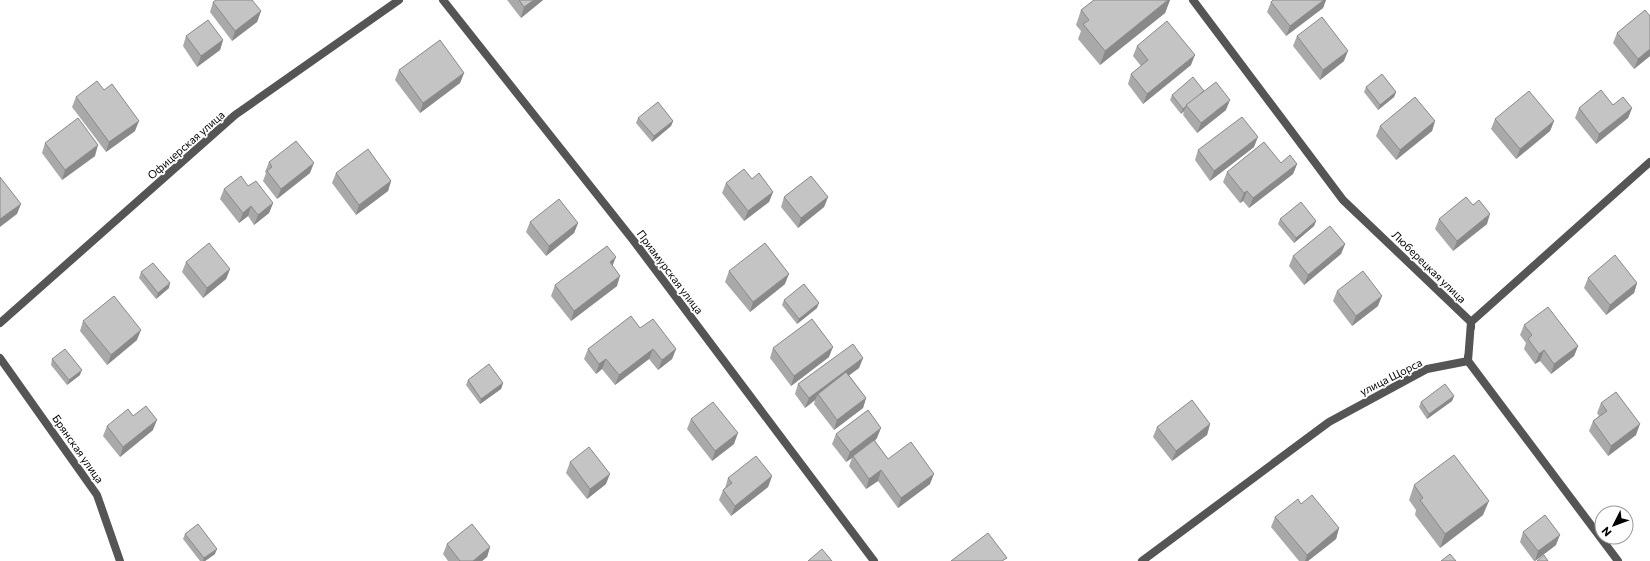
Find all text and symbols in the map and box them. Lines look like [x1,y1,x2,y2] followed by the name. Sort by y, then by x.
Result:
[145,108,227,182] street label: Офицерская улица
[635,227,706,316] street label: Приамурская улица
[1390,228,1469,305] street label: Люберецкая улица
[1357,355,1424,398] street label: улица Щорса
[50,412,107,485] street label: Брянская улица
[1594,505,1634,545] north arrow
[1599,525,1614,539] text: N

